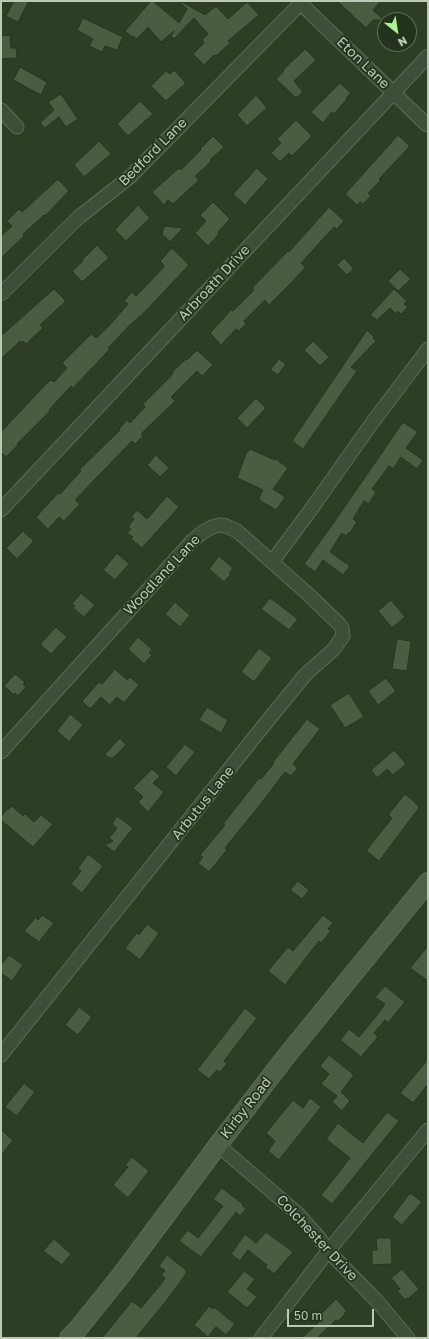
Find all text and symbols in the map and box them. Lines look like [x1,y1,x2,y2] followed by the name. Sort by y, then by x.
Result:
[377,12,417,52] north arrow
[333,34,393,92] street label: Eton Lane
[396,34,410,50] text: N
[115,114,191,190] street label: Bedford Lane
[175,242,253,324] street label: Arbroath Drive
[120,531,204,619] street label: Woodland Lane
[168,763,238,843] street label: Arbutus Lane
[217,1074,275,1142] street label: Kirby Road
[273,1192,361,1284] street label: Colchester Drive
[289,1301,376,1327] scale bar
[294,1308,322,1323] text: 50 m

